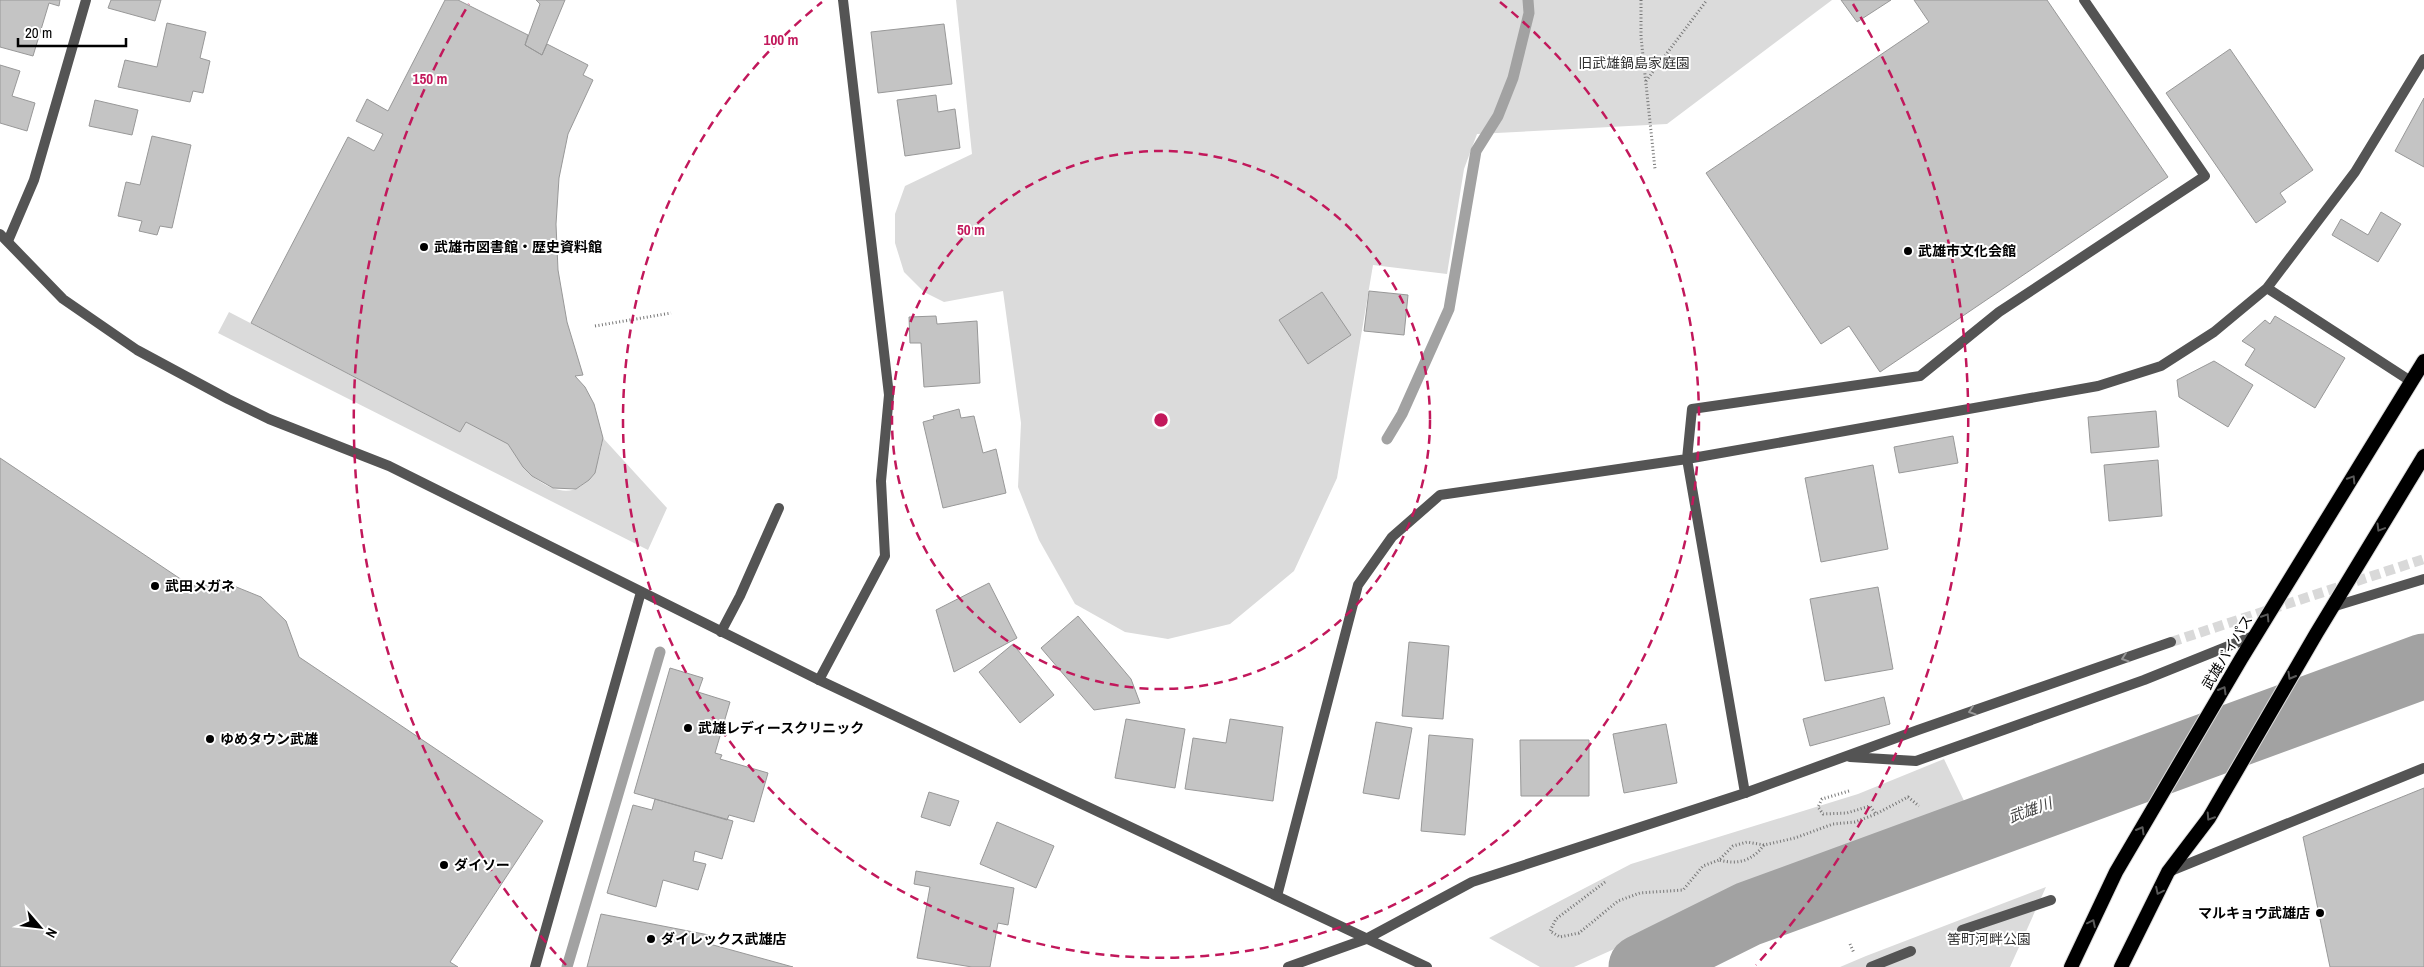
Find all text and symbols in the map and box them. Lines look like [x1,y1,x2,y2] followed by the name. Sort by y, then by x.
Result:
[18,15,125,47] scale bar
[25,22,52,43] text: 20 m
[764,29,798,50] text: 100 m
[1578,54,1690,72] park label: 旧武雄鍋島家庭園
[413,68,447,89] text: 150 m
[957,219,985,240] text: 50 m
[434,238,602,256] place label: 武雄市図書館・歴史資料館
[418,241,430,253] marker: 武雄市図書館・歴史資料館
[1918,242,2016,260] place label: 武雄市文化会館
[1902,245,1914,257] marker: 武雄市文化会館
[1152,411,1170,429] centre of rings
[2346,476,2355,485] one-way arrow
[2377,522,2387,531] one-way arrow
[165,577,235,595] place label: 武田メガネ
[149,580,161,592] marker: 武田メガネ
[2198,611,2256,693] street label: 武雄バイパス
[2260,614,2270,623] one-way arrow
[2121,652,2130,662] one-way arrow
[2288,671,2298,680] one-way arrow
[2216,686,2226,695] one-way arrow
[1968,706,1976,716] one-way arrow
[698,719,864,737] place label: 武雄レディースクリニック
[682,722,694,734] marker: 武雄レディースクリニック
[220,730,318,748] place label: ゆめタウン武雄
[204,733,216,745] marker: ゆめタウン武雄
[2005,792,2057,828] water label: 武雄川
[2207,811,2216,820] one-way arrow
[2134,827,2144,836] one-way arrow
[454,856,510,874] place label: ダイソー
[438,859,450,871] marker: ダイソー
[2155,885,2165,894] one-way arrow
[15,902,65,952] north arrow
[2198,904,2310,922] place label: マルキョウ武雄店
[2314,907,2326,919] marker: マルキョウ武雄店
[2086,919,2096,928] one-way arrow
[42,925,61,941] text: N
[661,930,787,948] place label: ダイレックス武雄店
[1947,930,2031,948] park label: 筈町河畔公園
[645,933,657,945] marker: ダイレックス武雄店

